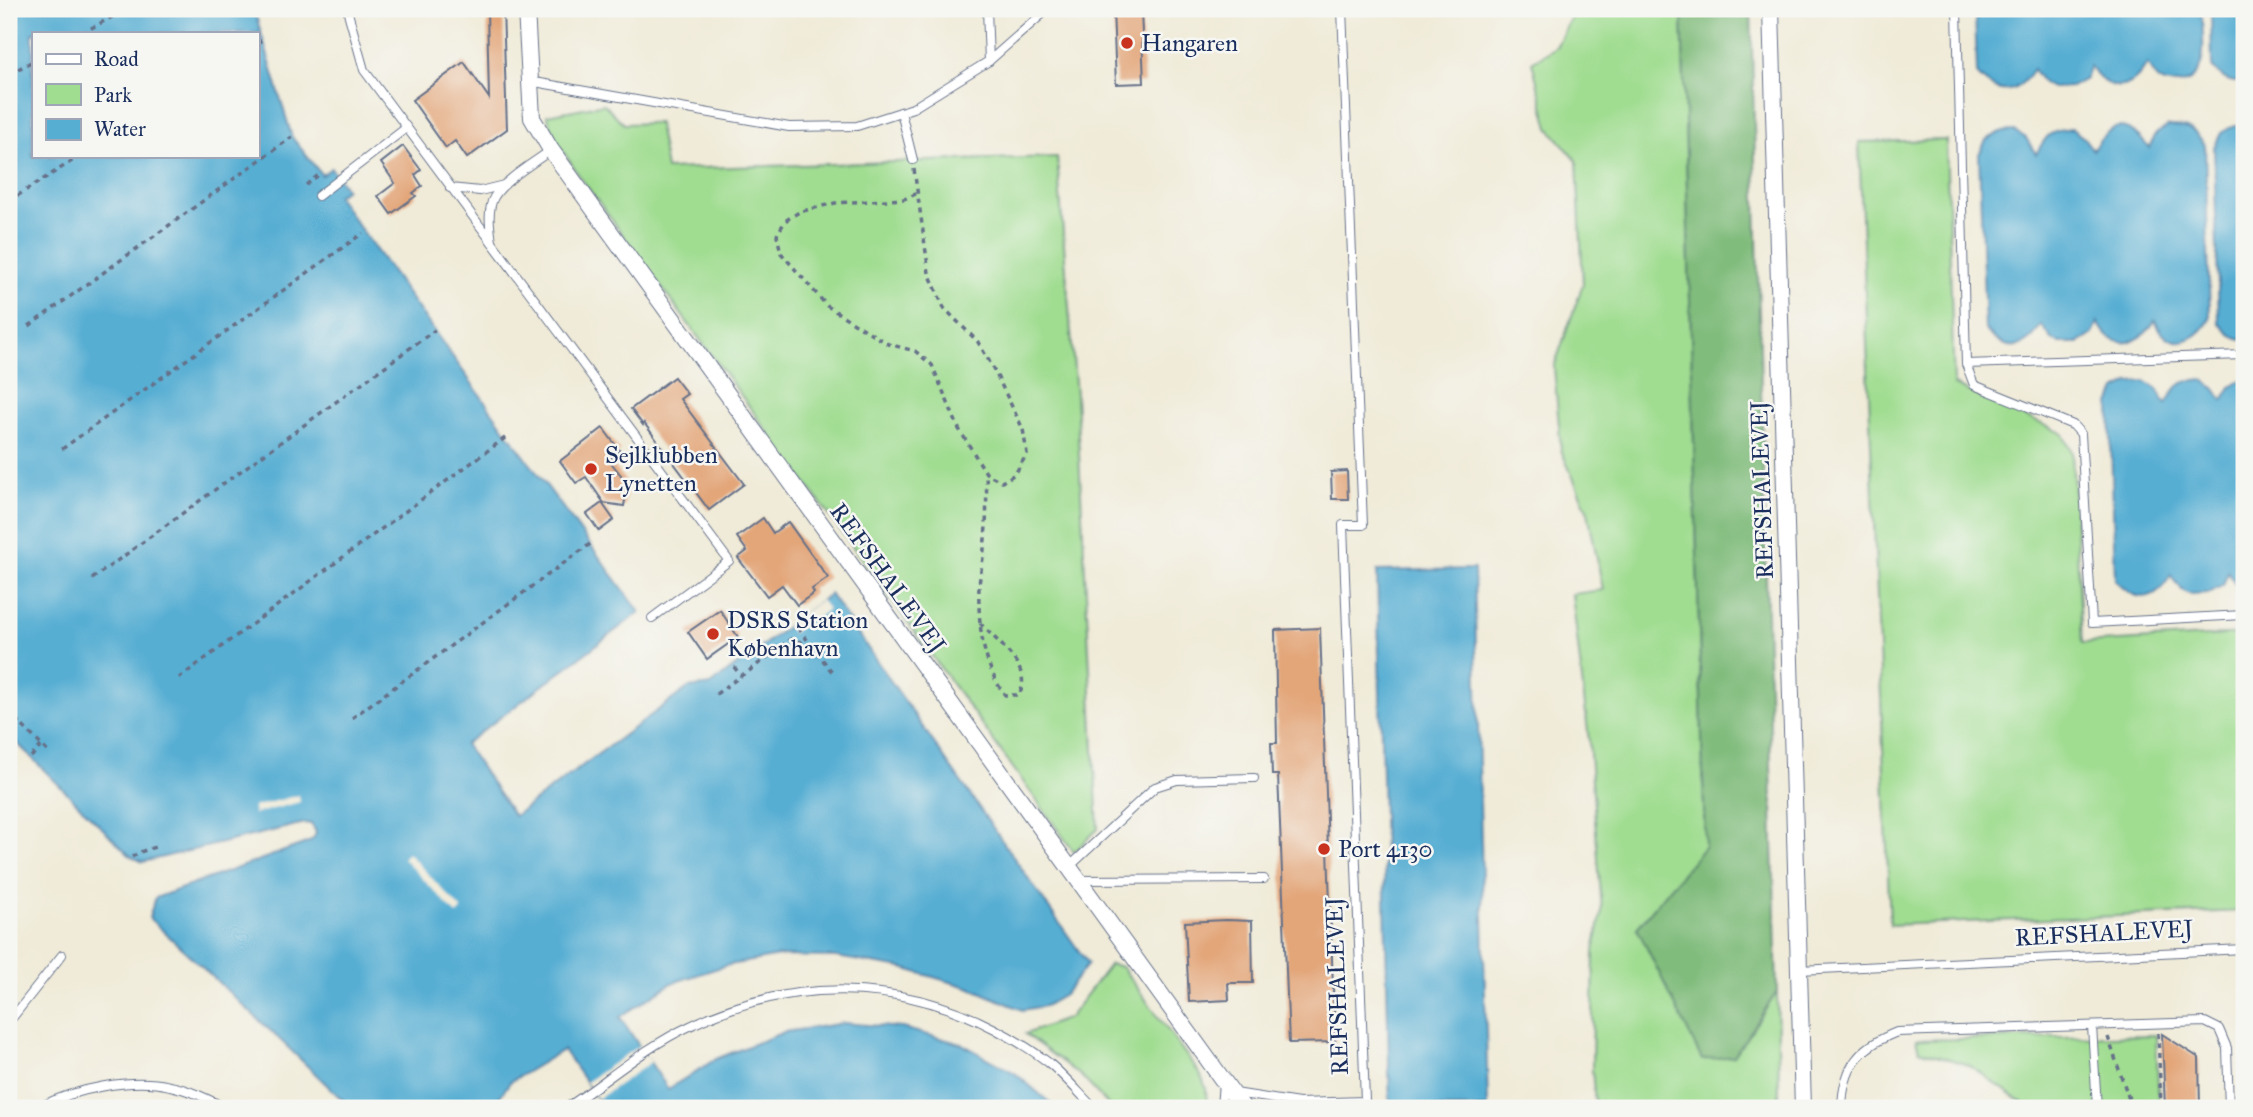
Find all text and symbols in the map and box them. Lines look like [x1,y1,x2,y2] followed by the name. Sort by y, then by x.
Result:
[1141,28,1238,58] place label: Hangaren
[32,32,259,158] legend
[1119,35,1135,51] marker: Hangaren
[94,46,139,72] text: Road
[94,82,132,108] text: Park
[94,116,146,142] text: Water
[1744,400,1780,580] street label: REFSHALEVEJ
[605,440,718,498] place label: Sejlklubben Lynetten
[583,461,599,477] marker: Sejlklubben Lynetten
[823,497,953,659] street label: REFSHALEVEJ
[727,605,868,663] place label: DSRS Station København
[705,626,721,642] marker: DSRS Station København
[1338,834,1432,864] place label: Port 4130
[1316,841,1332,857] marker: Port 4130
[1319,896,1355,1076] street label: REFSHALEVEJ
[2014,913,2194,953] street label: REFSHALEVEJ

